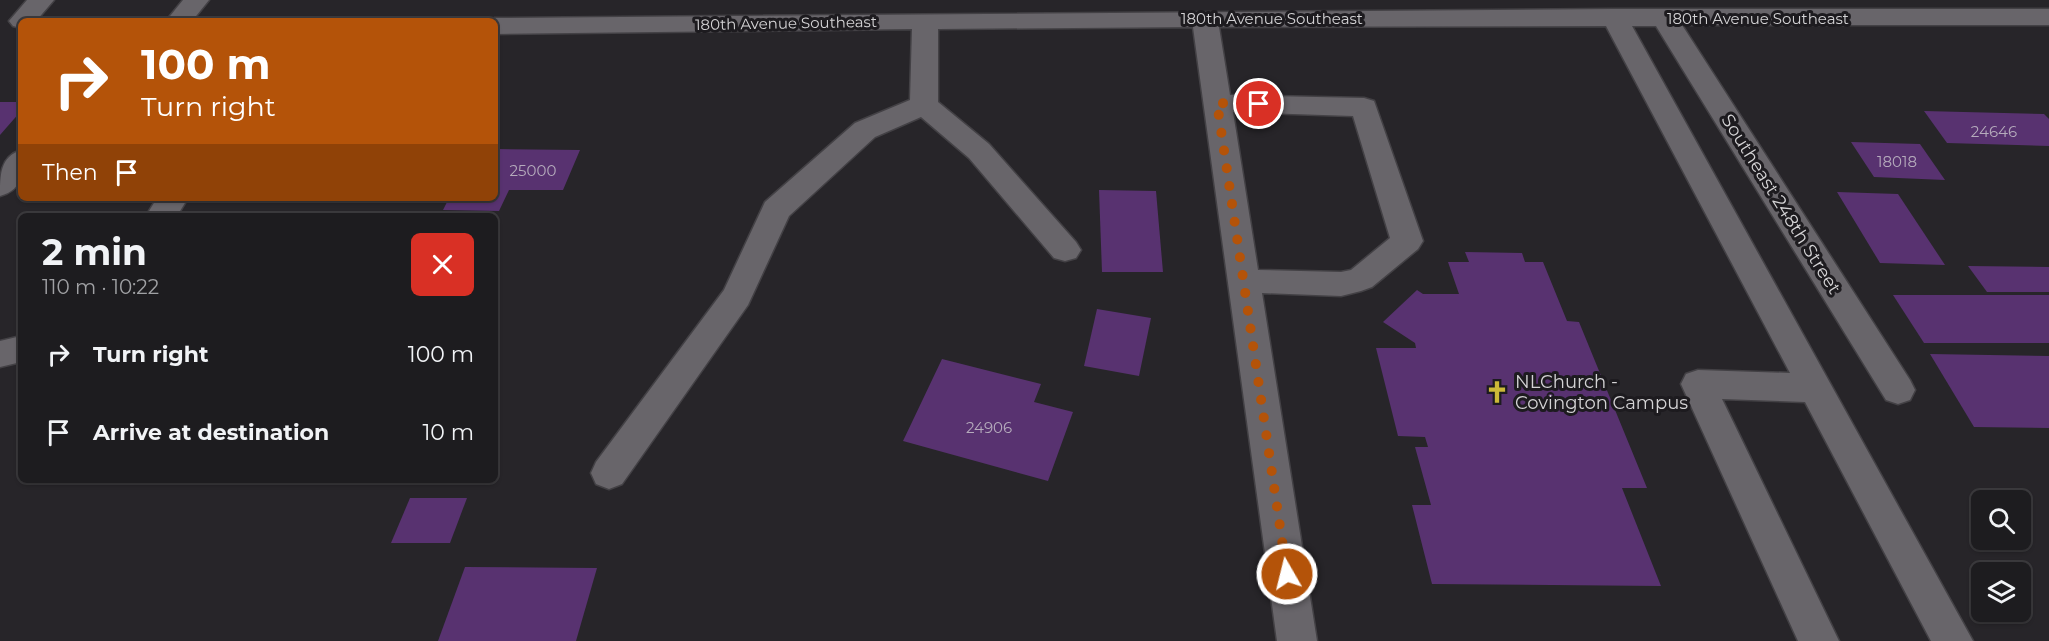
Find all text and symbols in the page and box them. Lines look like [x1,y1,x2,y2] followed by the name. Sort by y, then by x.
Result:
[1181,9,1363,28] street label: 180th Avenue Southeast
[1667,9,1849,28] street label: 180th Avenue Southeast
[695,12,877,34] street label: 180th Avenue Southeast
[141,38,270,90] text: 100 m
[42,42,120,120] icon: right
[1233,78,1284,129] pin
[1242,87,1275,120] icon: arrive
[141,90,276,123] text: Turn right
[1717,110,1845,298] street label: Southeast 248th Street
[1971,122,2017,141] house number: 24646
[1877,152,1917,171] house number: 18018
[110,156,143,189] icon: arrive
[42,159,98,186] text: Then
[510,161,556,180] house number: 25000
[42,230,147,274] text: 2 min
[411,233,474,296] button: close
[42,275,159,299] text: 110 m · 10:22
[42,338,75,371] icon: right
[93,341,208,368] text: Turn right
[408,341,474,368] text: 100 m
[1515,371,1688,414] place label: NLChurch - Covington Campus
[1484,379,1510,405] church icon: NLChurch - Covington Campus
[42,416,75,449] icon: arrive
[966,418,1012,437] house number: 24906
[93,419,329,446] text: Arrive at destination
[422,419,474,446] text: 10 m
[1971,490,2031,622] map controls
[1971,490,2031,550] button: search
[1255,542,1319,606] position arrow
[1971,562,2031,622] button: layers

